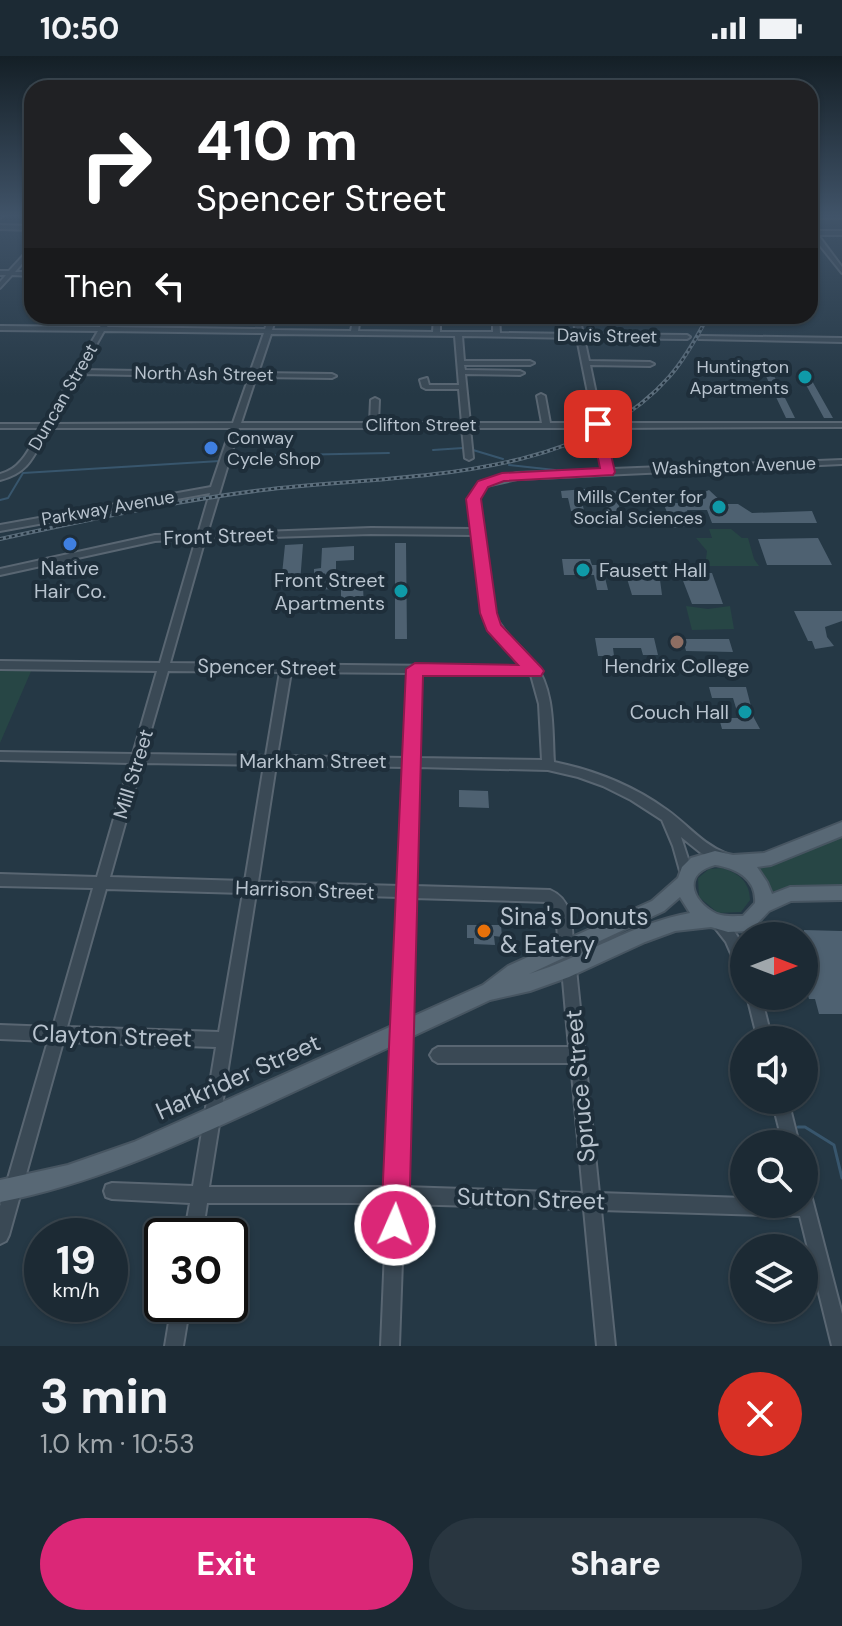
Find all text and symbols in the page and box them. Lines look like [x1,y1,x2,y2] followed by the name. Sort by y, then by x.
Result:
[40,9,119,48] text: 10:50
[196,104,358,177] text: 410 m
[64,112,168,216] icon: right
[196,175,447,222] text: Spencer Street
[148,264,192,308] icon: left
[64,267,132,306] text: Then
[557,323,657,349] street label: Davis Street
[23,339,103,455] street label: Duncan Street
[690,355,789,400] place label: Huntington Apartments
[134,361,274,387] street label: North Ash Street
[796,368,814,386] marker: Huntington Apartments
[564,390,632,458] pin
[576,402,620,446] icon: arrive
[366,413,476,437] street label: Clifton Street
[227,426,321,471] place label: Conway Cycle Shop
[202,439,220,457] marker: Conway Cycle Shop
[652,451,816,481] street label: Washington Avenue
[40,485,176,531] street label: Parkway Avenue
[574,485,703,530] place label: Mills Center for Social Sciences
[710,498,728,516] marker: Mills Center for Social Sciences
[163,521,275,551] street label: Front Street
[61,535,79,553] marker: Native Hair Co.
[34,555,106,604] place label: Native Hair Co.
[599,557,707,583] place label: Fausett Hall
[574,561,592,579] marker: Fausett Hall
[274,567,385,616] place label: Front Street Apartments
[392,582,410,600] marker: Front Street Apartments
[668,633,686,651] marker: Hendrix College
[197,653,337,681] street label: Spencer Street
[605,653,749,679] place label: Hendrix College
[630,699,729,725] place label: Couch Hall
[736,703,754,721] marker: Couch Hall
[107,726,159,822] street label: Mill Street
[239,748,387,774] street label: Markham Street
[235,875,375,905] street label: Harrison Street
[500,901,649,960] place label: Sina's Donuts & Eatery
[475,922,493,940] marker: Sina's Donuts & Eatery
[730,922,818,1010] north arrow
[730,922,818,1322] map controls
[557,1008,602,1164] street label: Spruce Street
[31,1017,193,1054] street label: Clayton Street
[151,1026,325,1127] street label: Harkrider Street
[730,1026,818,1114] button: sound
[730,1130,818,1218] button: search
[456,1180,606,1217] street label: Sutton Street
[353,1183,437,1267] position arrow
[144,1218,248,1322] speed limit sign: 30
[56,1234,96,1286] text: 19
[730,1234,818,1322] button: layers
[52,1277,100,1303] text: km/h
[40,1365,169,1428] text: 3 min
[718,1372,802,1456] button: close
[40,1427,195,1461] text: 1.0 km · 10:53
[40,1518,413,1610] button: Exit
[429,1518,802,1610] button: Share

